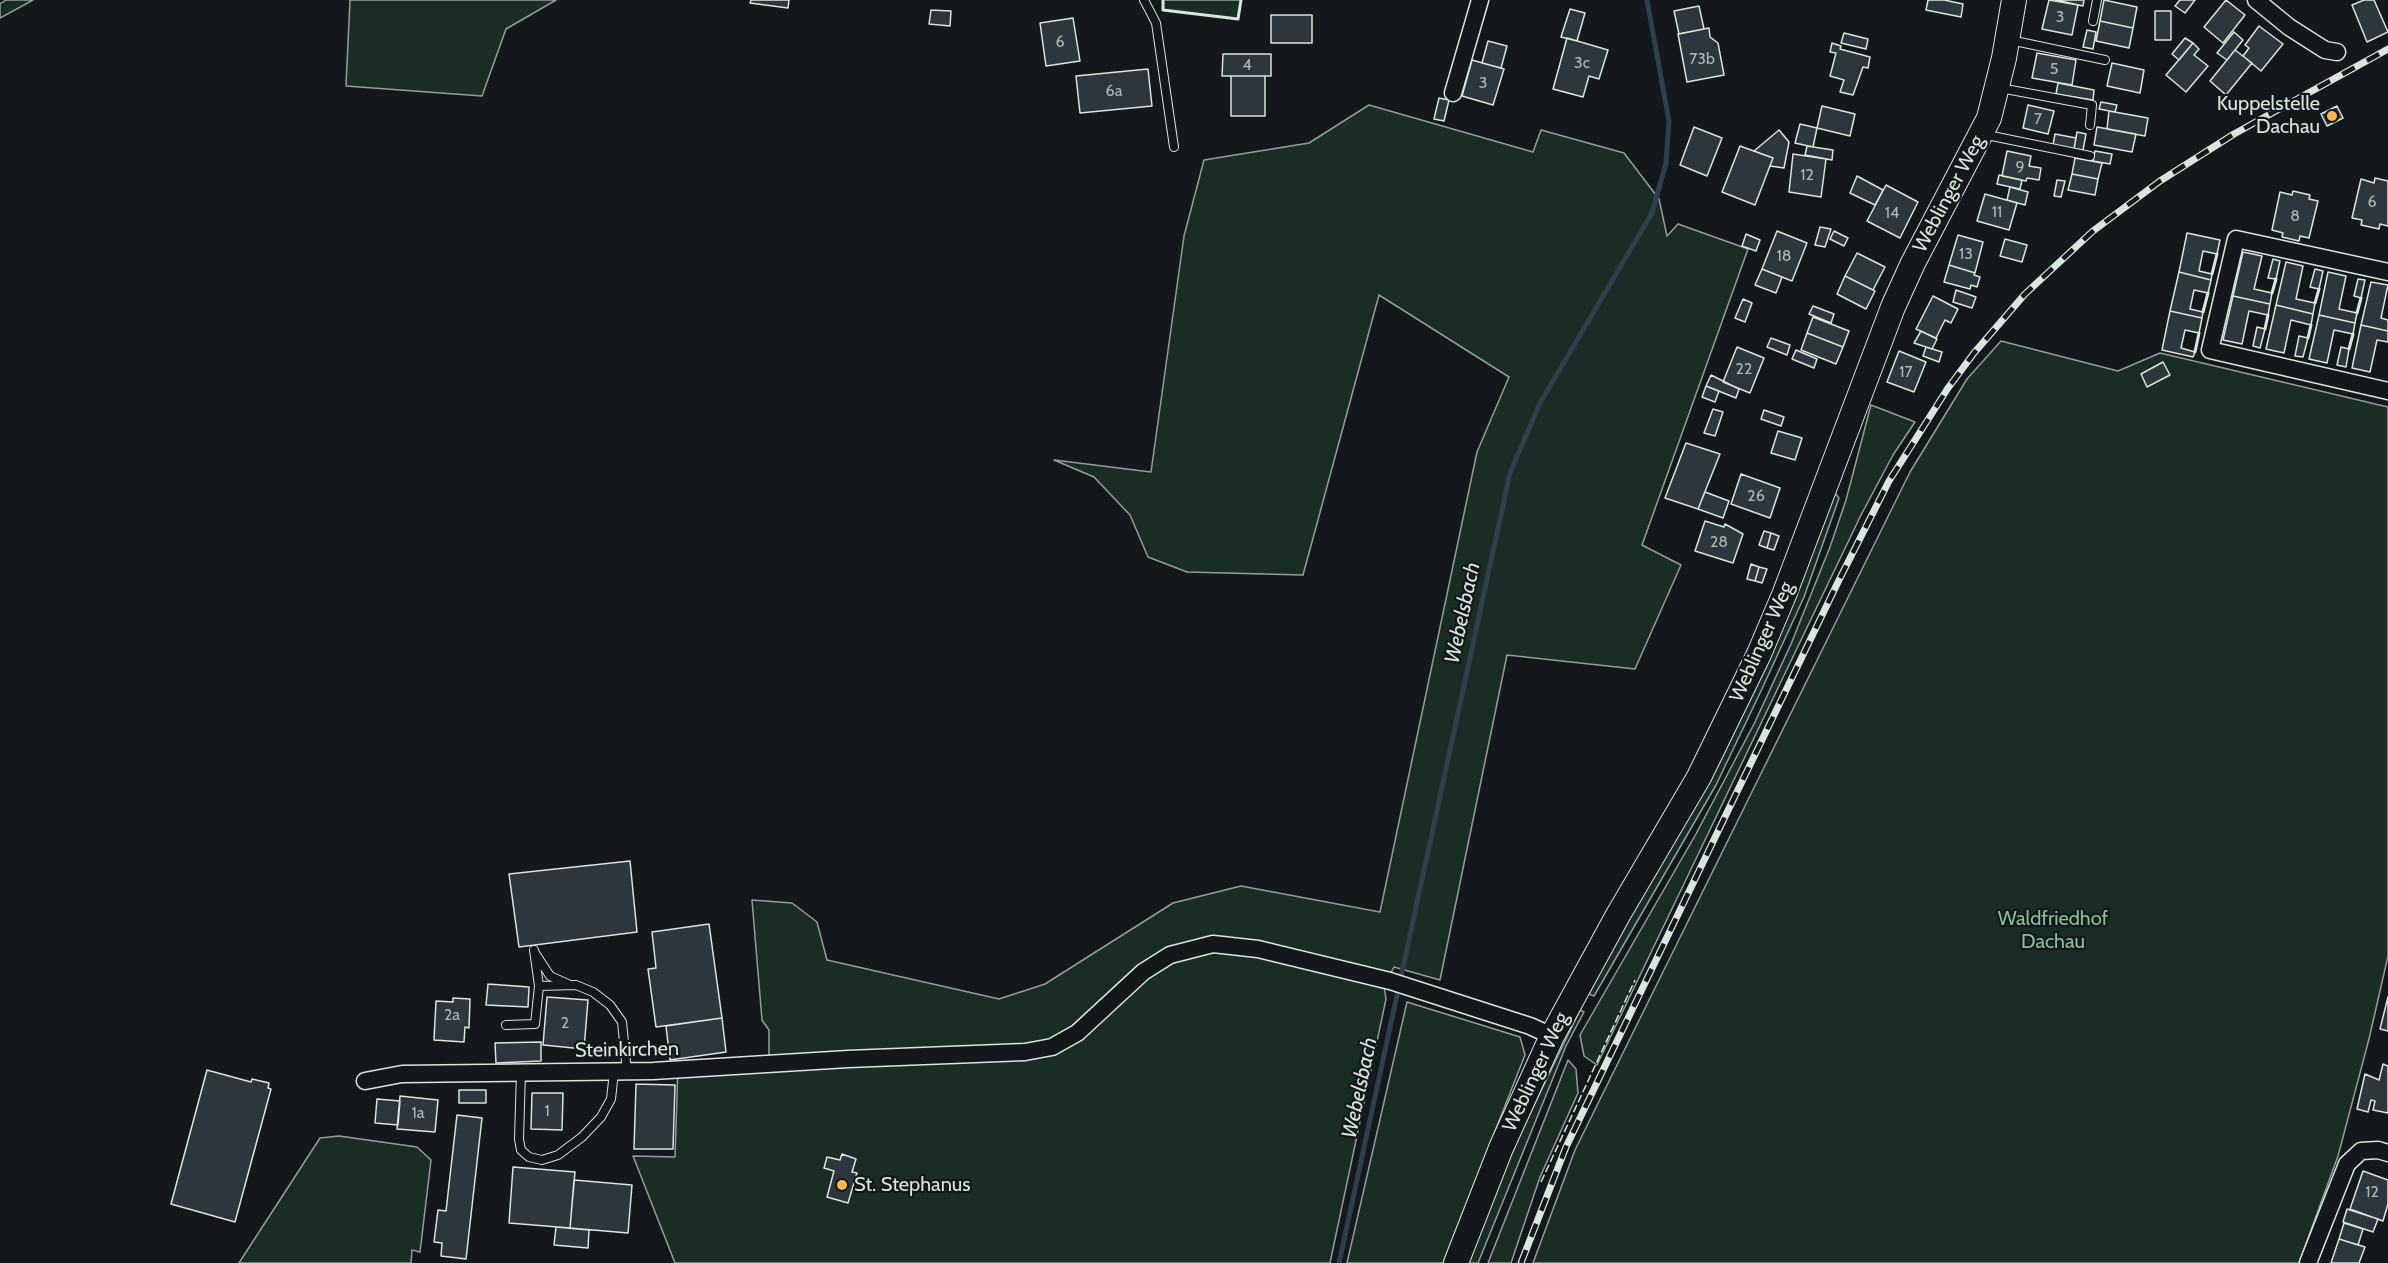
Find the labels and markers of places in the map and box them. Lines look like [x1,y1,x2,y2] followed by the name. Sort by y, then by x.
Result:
[2217,92,2320,139] place label: Kuppelstelle Dachau
[2325,109,2339,123] marker: Kuppelstelle Dachau
[854,1173,971,1197] place label: St. Stephanus
[835,1178,849,1192] marker: St. Stephanus

